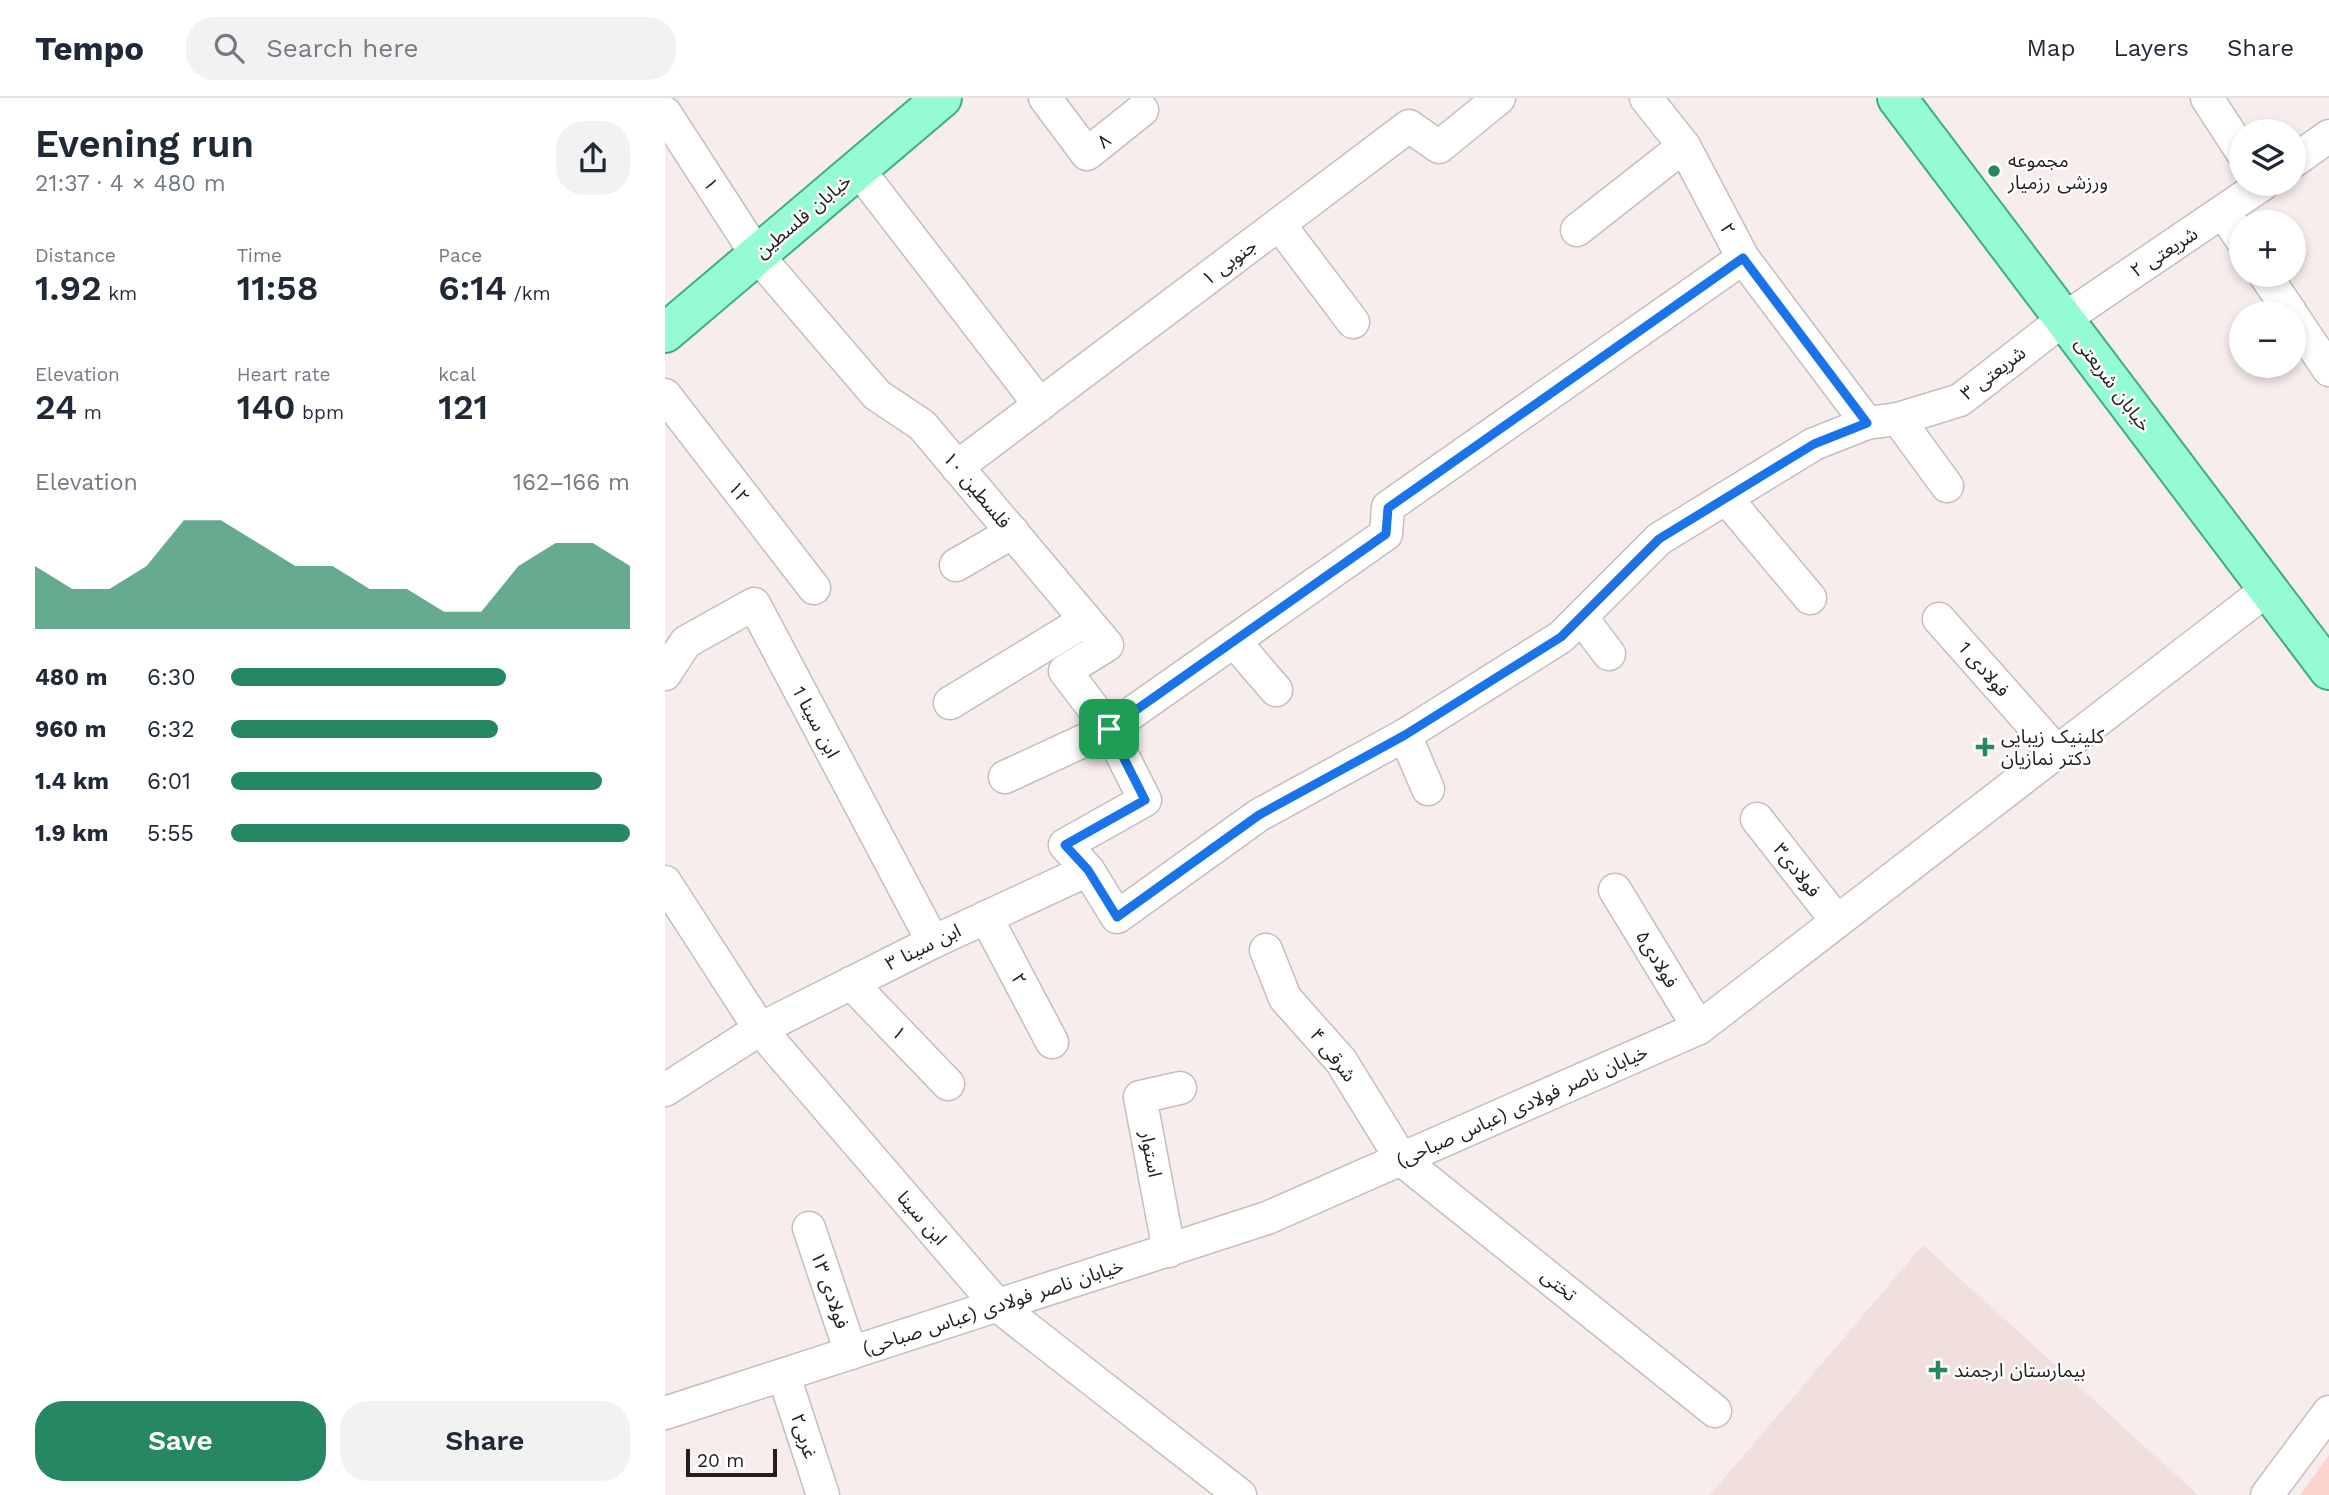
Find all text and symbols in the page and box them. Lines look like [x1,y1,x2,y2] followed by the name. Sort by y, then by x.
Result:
[186,17,676,80] search box
[35,29,144,68] text: Tempo
[210,29,248,67] icon: search
[266,33,419,63] text: Search here
[2027,34,2075,62] text: Map
[2113,34,2189,62] text: Layers
[2227,34,2294,62] text: Share
[2229,119,2306,378] map controls
[2229,119,2306,196] button: layers
[556,121,630,195] button: share
[35,122,254,166] text: Evening run
[1093,129,1116,153] street label: ۸
[2007,149,2108,194] place label: مجموعه ورزشی رزمیار
[1986,163,2002,179] marker: مجموعه ورزشی رزمیار
[750,169,856,263] street label: خیابان فلسطین
[35,170,226,197] text: 21:37 · 4 × 480 m
[698,173,724,195] street label: ۱
[2229,210,2306,287] button: +
[1715,219,1741,239] street label: ۲
[2126,222,2202,282] street label: شریعتی ۲
[1197,234,1261,290] street label: ۱ جنوبی
[35,244,116,267] text: Distance
[237,244,282,267] text: Time
[438,244,482,267] text: Pace
[35,267,102,309] text: 1.92
[237,267,318,309] text: 11:58
[438,267,507,309] text: 6:14
[102,282,137,305] text: km
[507,282,551,305] text: /km
[2229,301,2306,378] button: −
[2070,332,2156,436] street label: خیابان شریعتی
[1956,341,2030,405] street label: شریعتی ۳
[35,363,120,386] text: Elevation
[237,363,331,386] text: Heart rate
[438,363,476,386] text: kcal
[35,386,77,428] text: 24
[237,386,296,428] text: 140
[438,386,488,428] text: 121
[77,401,102,424] text: m
[296,401,344,424] text: bpm
[938,447,1016,533] street label: فلسطین ۱۰
[35,469,138,496] text: Elevation
[513,469,630,496] text: 162–166 m
[723,476,755,508] street label: ۱۲
[1954,637,2014,701] street label: فولادی 1
[35,664,107,691] text: 480 m
[147,664,196,691] text: 6:30
[788,682,844,762] street label: ابن سینا 1
[1079,699,1139,759] pin
[1090,710,1128,748] icon: arrive
[35,716,106,743] text: 960 m
[147,716,195,743] text: 6:32
[2001,725,2105,770] place label: کلینیک زیبایی دکتر نمازیان
[1975,737,1995,757] marker: کلینیک زیبایی دکتر نمازیان
[35,768,109,795] text: 1.4 km
[147,768,191,795] text: 6:01
[35,820,108,847] text: 1.9 km
[147,820,194,847] text: 5:55
[1769,838,1825,902] street label: فولادی۳
[881,919,965,975] street label: ابن سینا ۳
[1631,926,1683,992] street label: فولادی۵
[1006,969,1032,989] street label: ۲
[887,1021,911,1045] street label: ۱
[1305,1024,1361,1086] street label: ۴ شرقی
[1393,1040,1651,1172] street label: خیابان ناصر فولادی (عباس صباحی)
[1135,1128,1167,1179] street label: استوار
[892,1186,952,1250] street label: ابن سینا
[806,1248,854,1332] street label: فولادی ۱۳
[860,1254,1126,1360] street label: خیابان ناصر فولادی (عباس صباحی)
[1537,1264,1581,1306] street label: تختی
[1954,1359,2086,1382] place label: بیمارستان ارجمند
[1928,1360,1948,1380] marker: بیمارستان ارجمند
[35,1401,326,1481] button: Save
[340,1401,630,1481] button: Share
[786,1410,822,1462] street label: غربی۲
[686,1446,777,1478] scale bar
[697,1449,744,1472] text: 20 m

